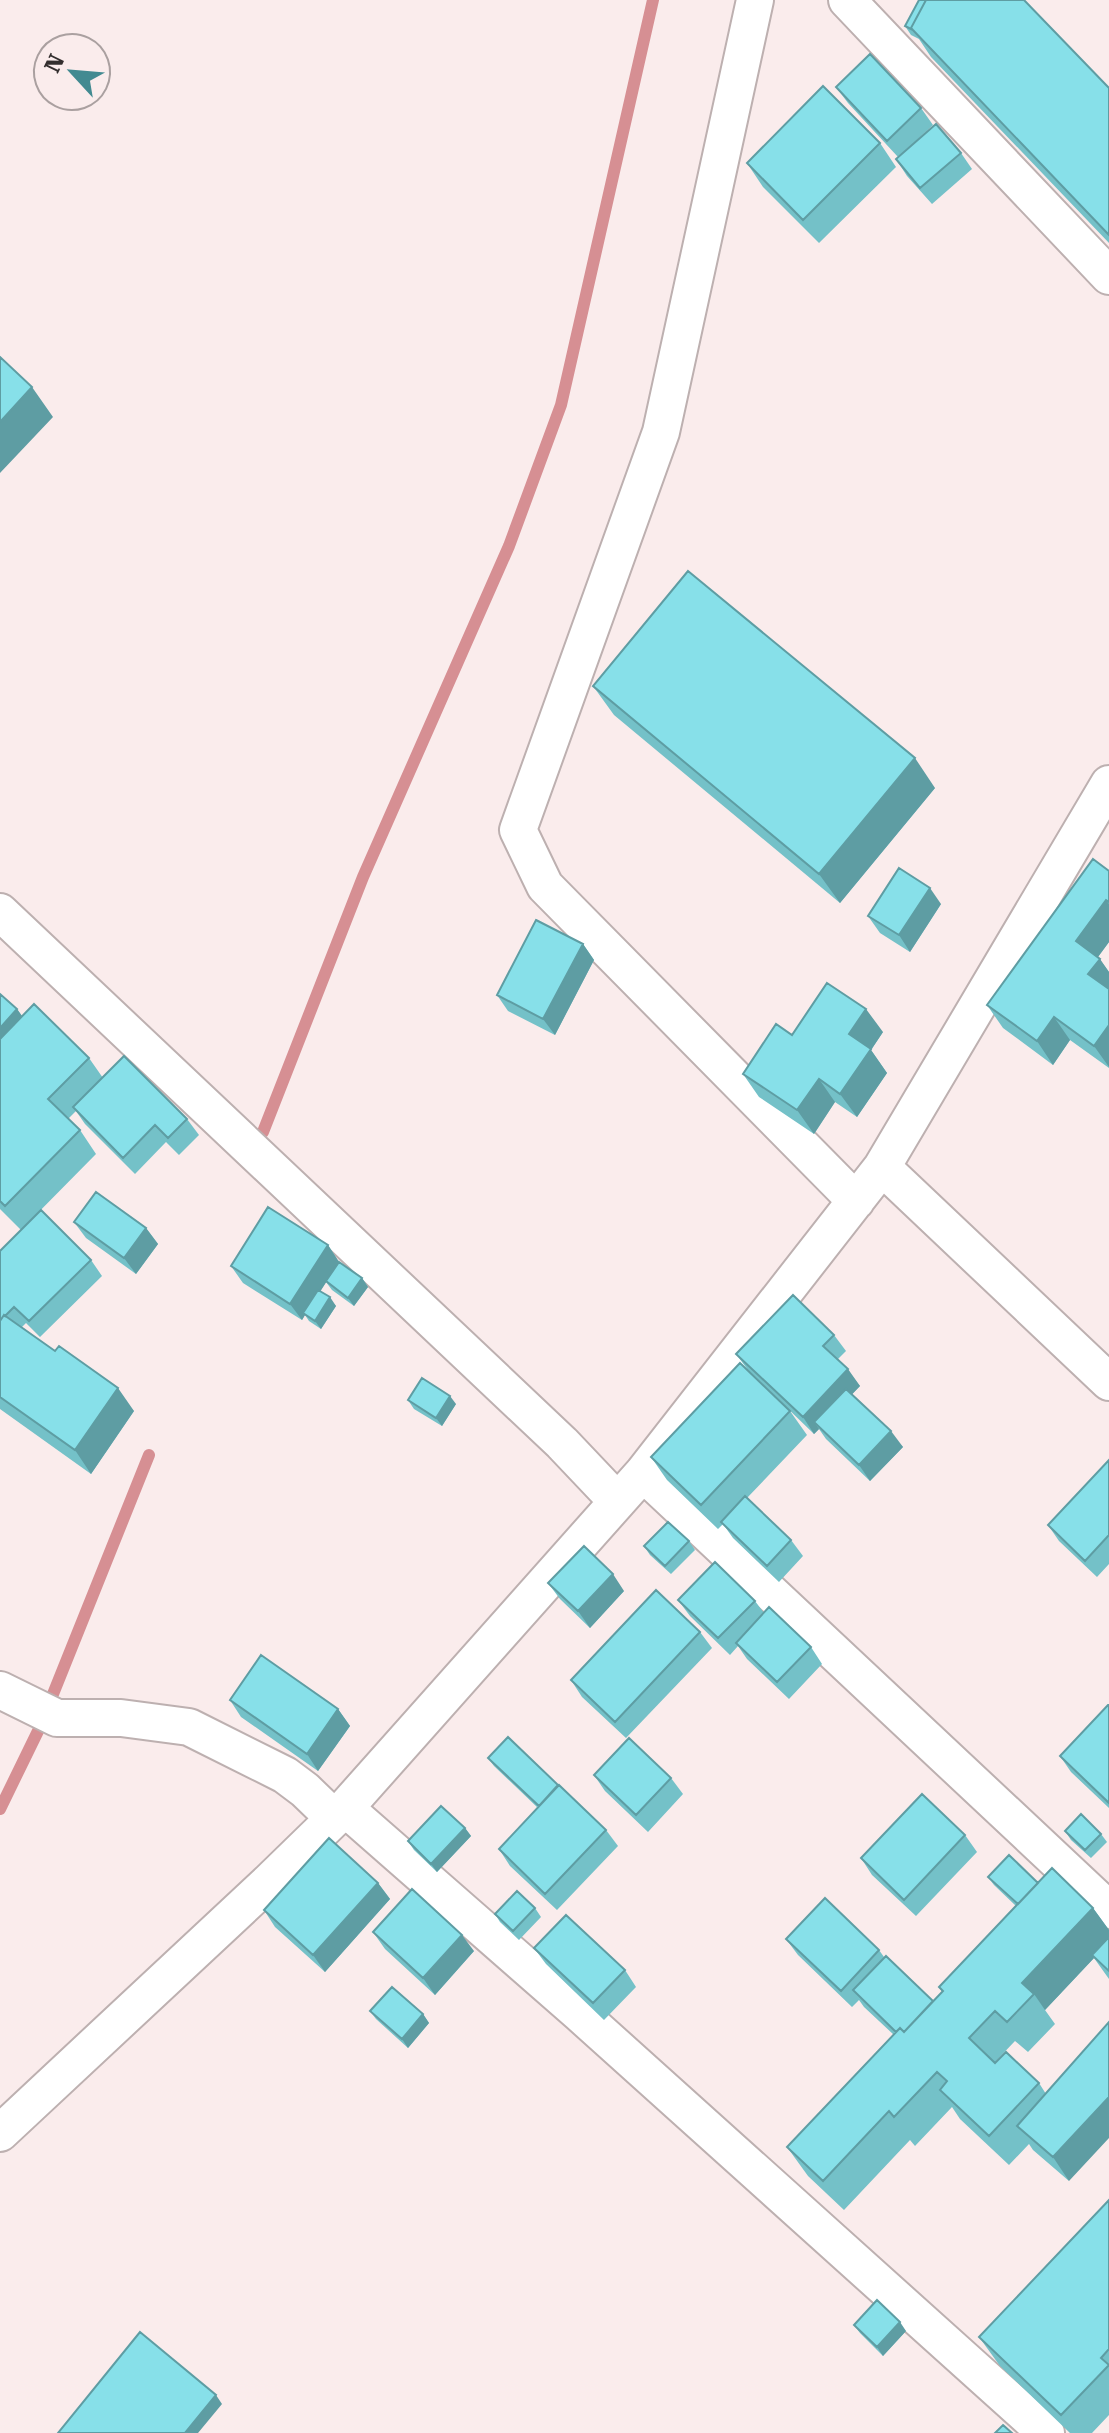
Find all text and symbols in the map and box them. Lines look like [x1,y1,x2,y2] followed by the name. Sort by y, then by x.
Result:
[32,32,112,112] north arrow
[40,50,69,77] text: N

